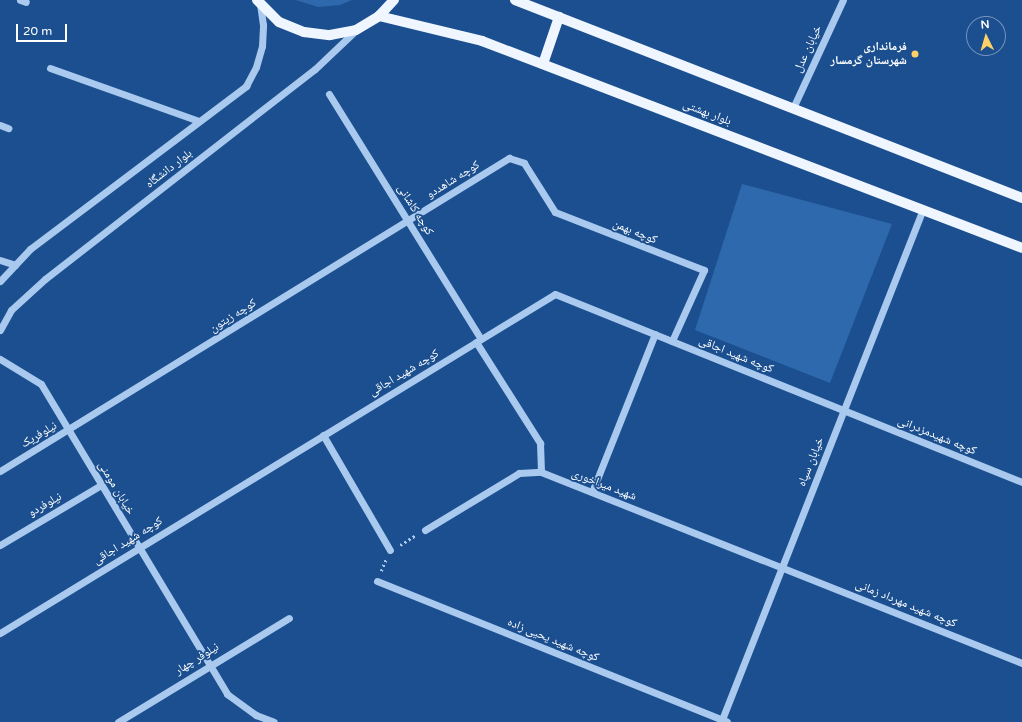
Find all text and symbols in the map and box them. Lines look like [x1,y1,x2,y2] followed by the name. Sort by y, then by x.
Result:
[18,16,69,42] scale bar
[966,16,1006,56] north arrow
[980,18,990,31] text: N
[791,23,825,75] street label: خیابان عدل
[23,24,52,38] text: 20 m
[830,40,907,68] place label: فرمانداری شهرستان گرمسار
[910,49,920,59] marker: فرمانداری شهرستان گرمسار
[681,97,733,129] street label: بلوار بهشتی
[143,146,195,192] street label: بلوار دانشگاه
[424,158,482,202] street label: کوچه شاهددو
[394,182,436,238] street label: کوچه کاشانی
[611,217,659,247] street label: کوچه بهمن
[207,296,259,336] street label: کوچه زیتون
[697,333,775,377] street label: کوچه شهید اجاقی
[366,346,442,400] street label: کوچه شهید اجاقی
[896,414,978,458] street label: کوچه شهیدمزدرانی
[18,419,60,451] street label: نیلوفریک
[795,435,827,489] street label: خیابان سپاه
[94,459,138,517] street label: خیابان مومنی
[569,466,639,504] street label: شهید میراخوری
[26,490,64,520] street label: نیلوفردو
[91,514,165,568] street label: کوچه شهید اجاقی
[853,577,959,631] street label: کوچه شهید مهرداد زمانی
[505,615,601,665] street label: کوچه شهید یحیی زاده
[172,640,222,678] street label: نیلوفر چهار

